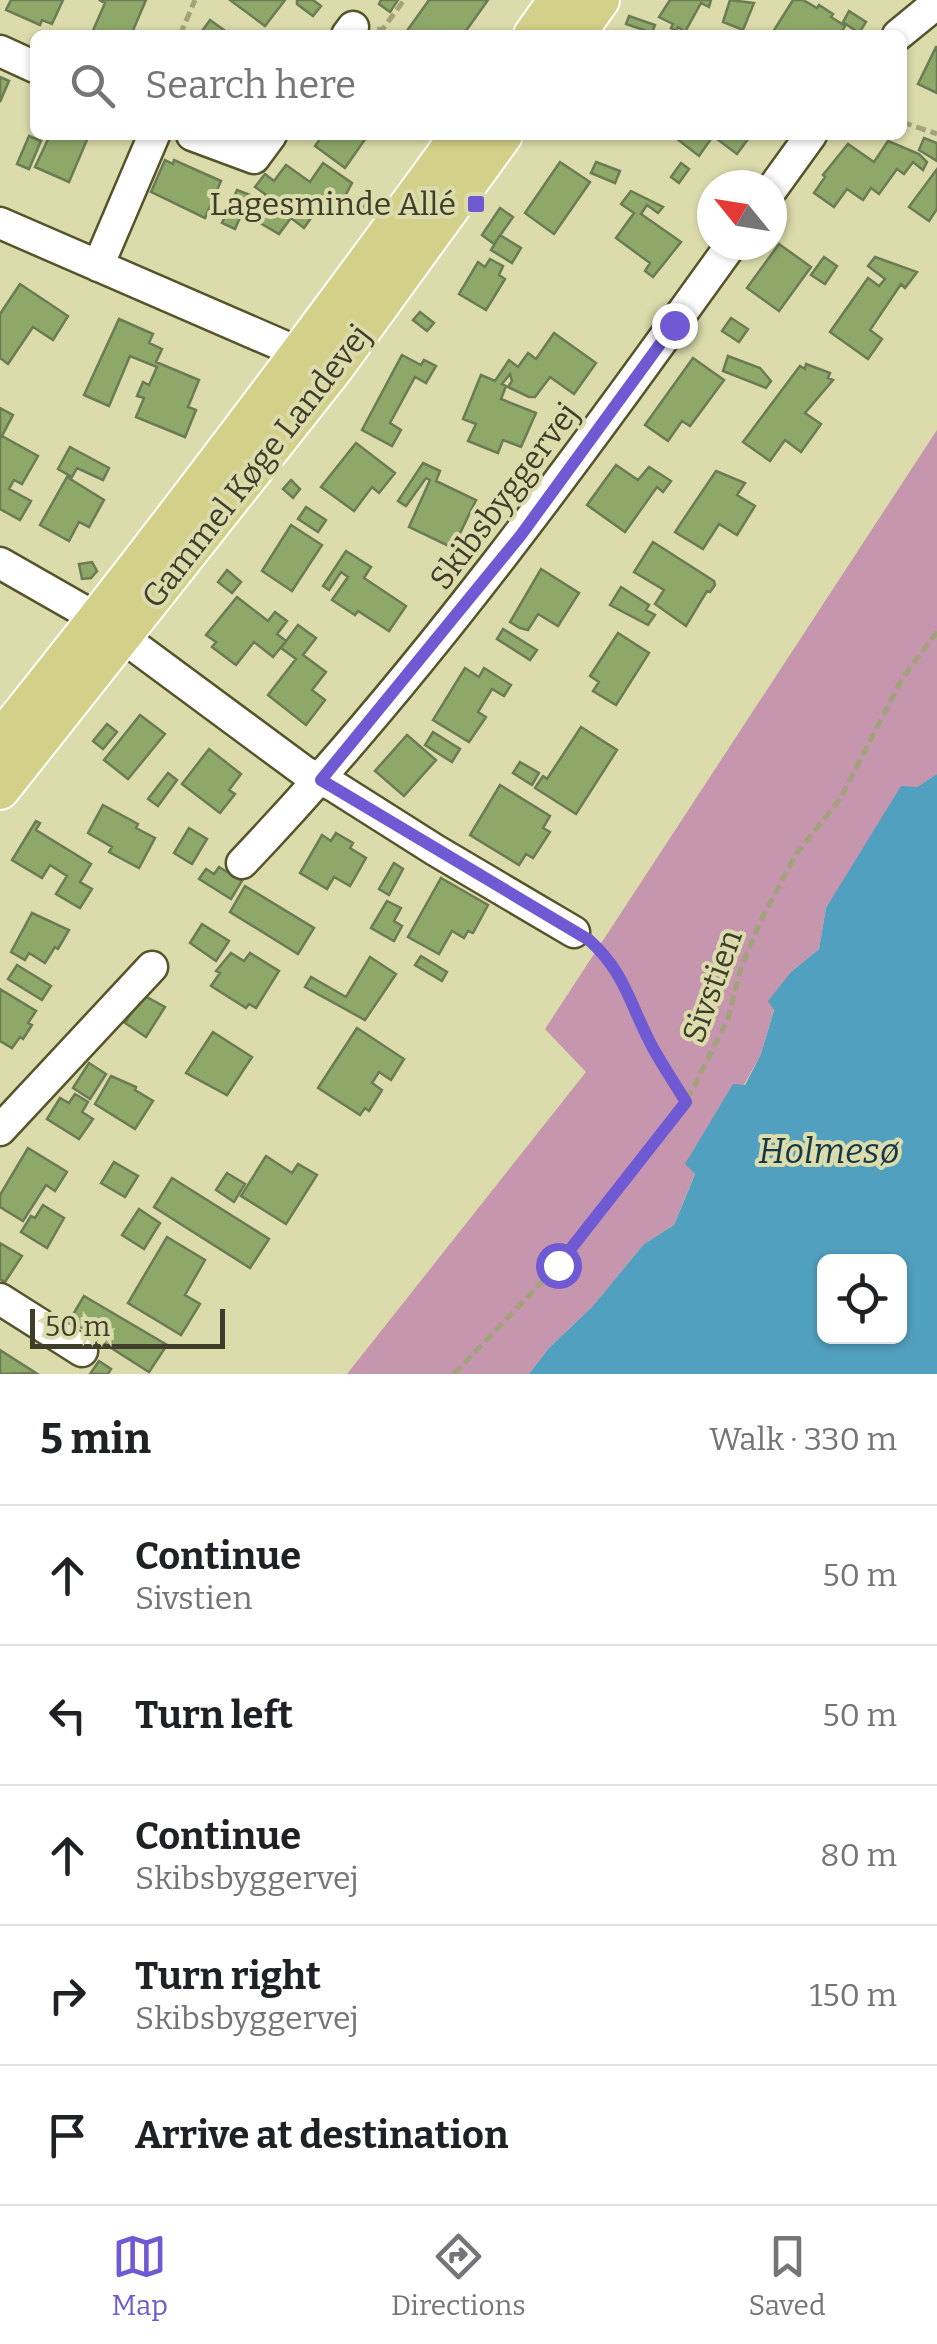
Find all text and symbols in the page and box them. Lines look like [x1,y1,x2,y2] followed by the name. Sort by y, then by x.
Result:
[30,30,907,140] search box
[65,58,120,113] icon: search
[145,62,356,108] text: Search here
[697,170,787,260] north arrow
[210,185,456,223] place label: Lagesminde Allé
[465,193,487,215] marker: Lagesminde Allé
[652,303,698,349] route end
[134,317,378,615] street label: Gammel Køge Landevej
[422,395,586,597] street label: Skibsbyggervej
[674,924,750,1048] street label: Sivstien
[758,1130,900,1172] water label: Holmesø
[536,1243,582,1289] route start
[817,1254,907,1344] map controls
[817,1254,907,1344] button: locate
[30,1304,225,1348] scale bar
[45,1310,110,1343] text: 50 m
[40,1414,151,1464] text: 5 min
[709,1420,897,1458] text: Walk · 330 m
[135,1533,301,1579] text: Continue
[40,1548,95,1603] icon: ahead
[822,1556,897,1594] text: 50 m
[135,1579,252,1617] text: Sivstien
[40,1688,95,1743] icon: left
[135,1692,293,1738] text: Turn left
[822,1696,897,1734] text: 50 m
[135,1813,301,1859] text: Continue
[40,1828,95,1883] icon: ahead
[820,1836,897,1874] text: 80 m
[135,1859,359,1897] text: Skibsbyggervej
[135,1953,321,1999] text: Turn right
[40,1968,95,2023] icon: right
[809,1976,897,2014] text: 150 m
[135,1999,359,2037] text: Skibsbyggervej
[40,2108,95,2163] icon: arrive
[135,2112,508,2158] text: Arrive at destination
[111,2229,168,2322] tab: Map
[391,2229,526,2322] tab: Directions
[749,2229,826,2322] tab: Saved

